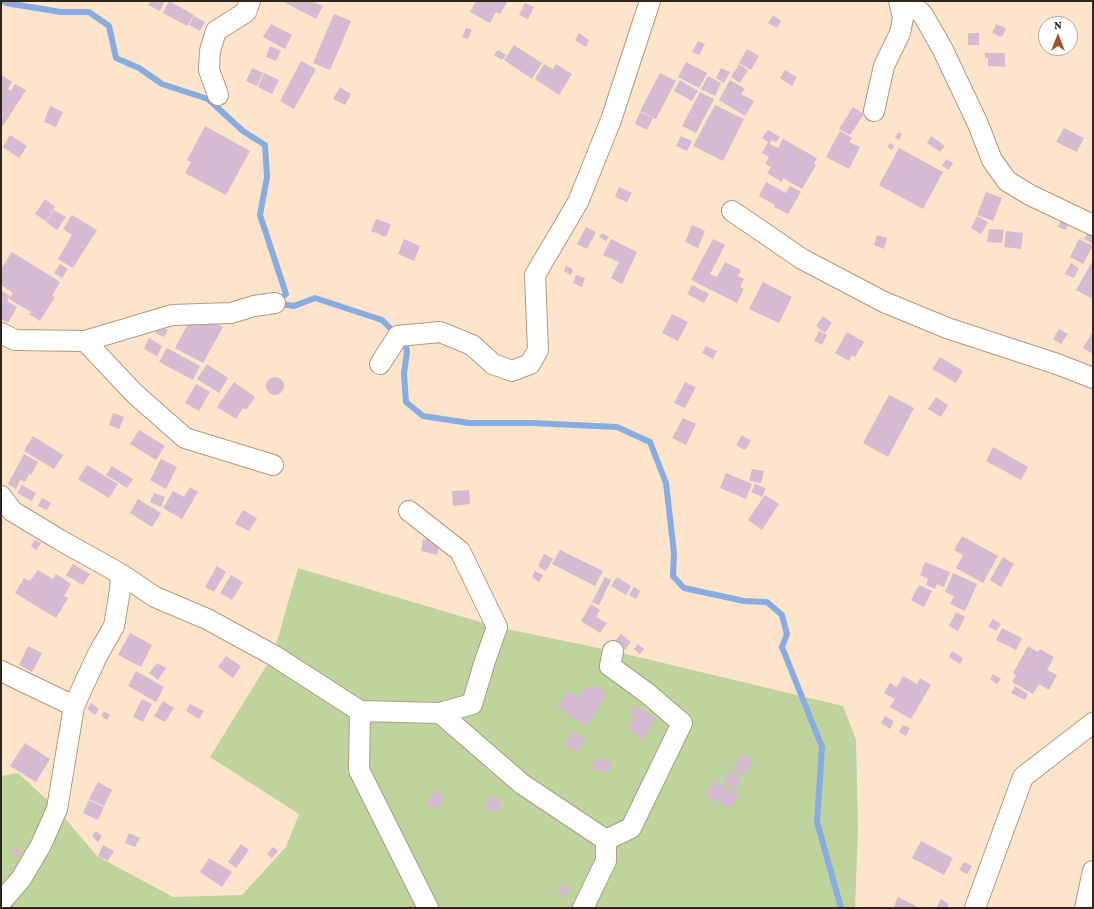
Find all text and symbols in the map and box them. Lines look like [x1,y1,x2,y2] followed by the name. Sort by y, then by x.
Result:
[1038,16,1078,56] north arrow
[1054,19,1062,31] text: N

